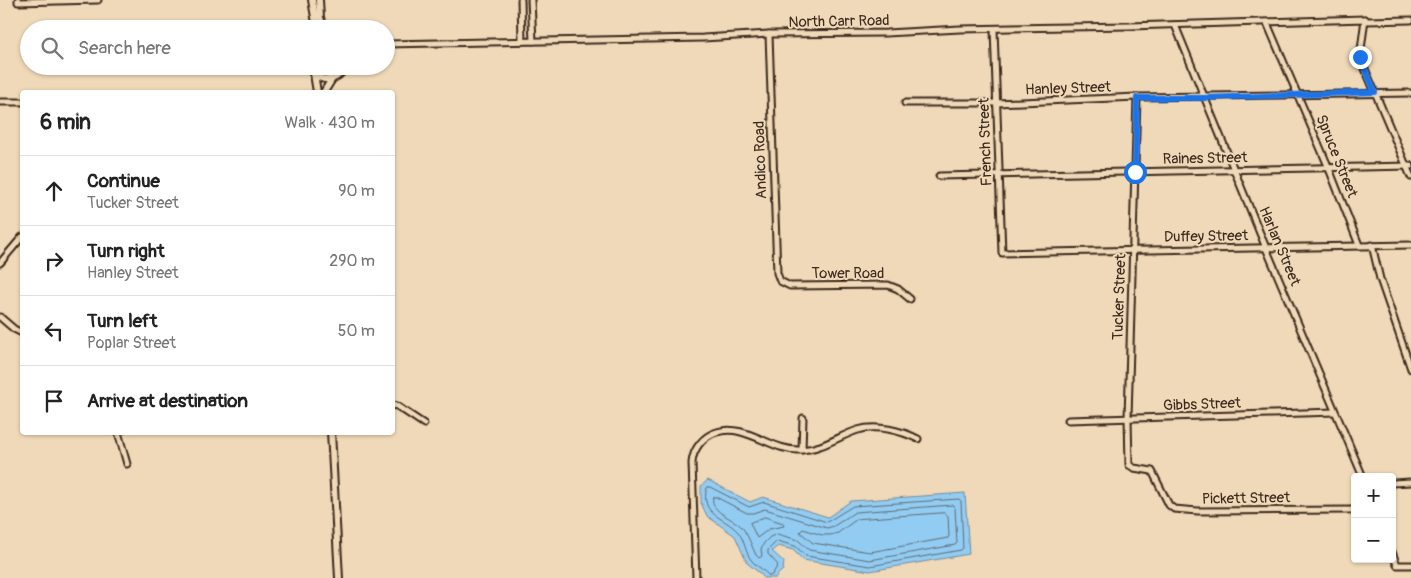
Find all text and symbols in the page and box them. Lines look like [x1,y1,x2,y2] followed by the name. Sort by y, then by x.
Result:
[788,11,890,32] street label: North Carr Road
[20,20,395,75] search box
[38,34,66,62] icon: search
[78,36,171,60] text: Search here
[1349,46,1372,69] route end
[1025,77,1112,99] street label: Hanley Street
[974,97,997,186] street label: French Street
[40,109,91,136] text: 6 min
[1311,112,1362,201] street label: Spruce Street
[284,113,375,133] text: Walk · 430 m
[750,121,771,199] street label: Andico Road
[1162,148,1248,169] street label: Raines Street
[1124,161,1147,184] route start
[87,169,160,193] text: Continue
[40,177,68,205] icon: ahead
[338,181,375,201] text: 90 m
[87,193,179,213] text: Tucker Street
[1254,204,1305,290] street label: Harlan Street
[1164,226,1249,247] street label: Duffey Street
[87,239,165,263] text: Turn right
[40,247,68,275] icon: right
[329,251,375,271] text: 290 m
[1109,253,1131,340] street label: Tucker Street
[87,263,179,283] text: Hanley Street
[812,264,884,283] street label: Tower Road
[87,309,157,333] text: Turn left
[40,317,68,345] icon: left
[338,321,375,341] text: 50 m
[87,333,176,353] text: Poplar Street
[40,387,68,415] icon: arrive
[87,389,248,413] text: Arrive at destination
[1163,394,1242,415] street label: Gibbs Street
[1351,473,1396,563] map controls
[1351,473,1396,518] button: +
[1202,488,1291,509] street label: Pickett Street
[1351,518,1396,563] button: −

